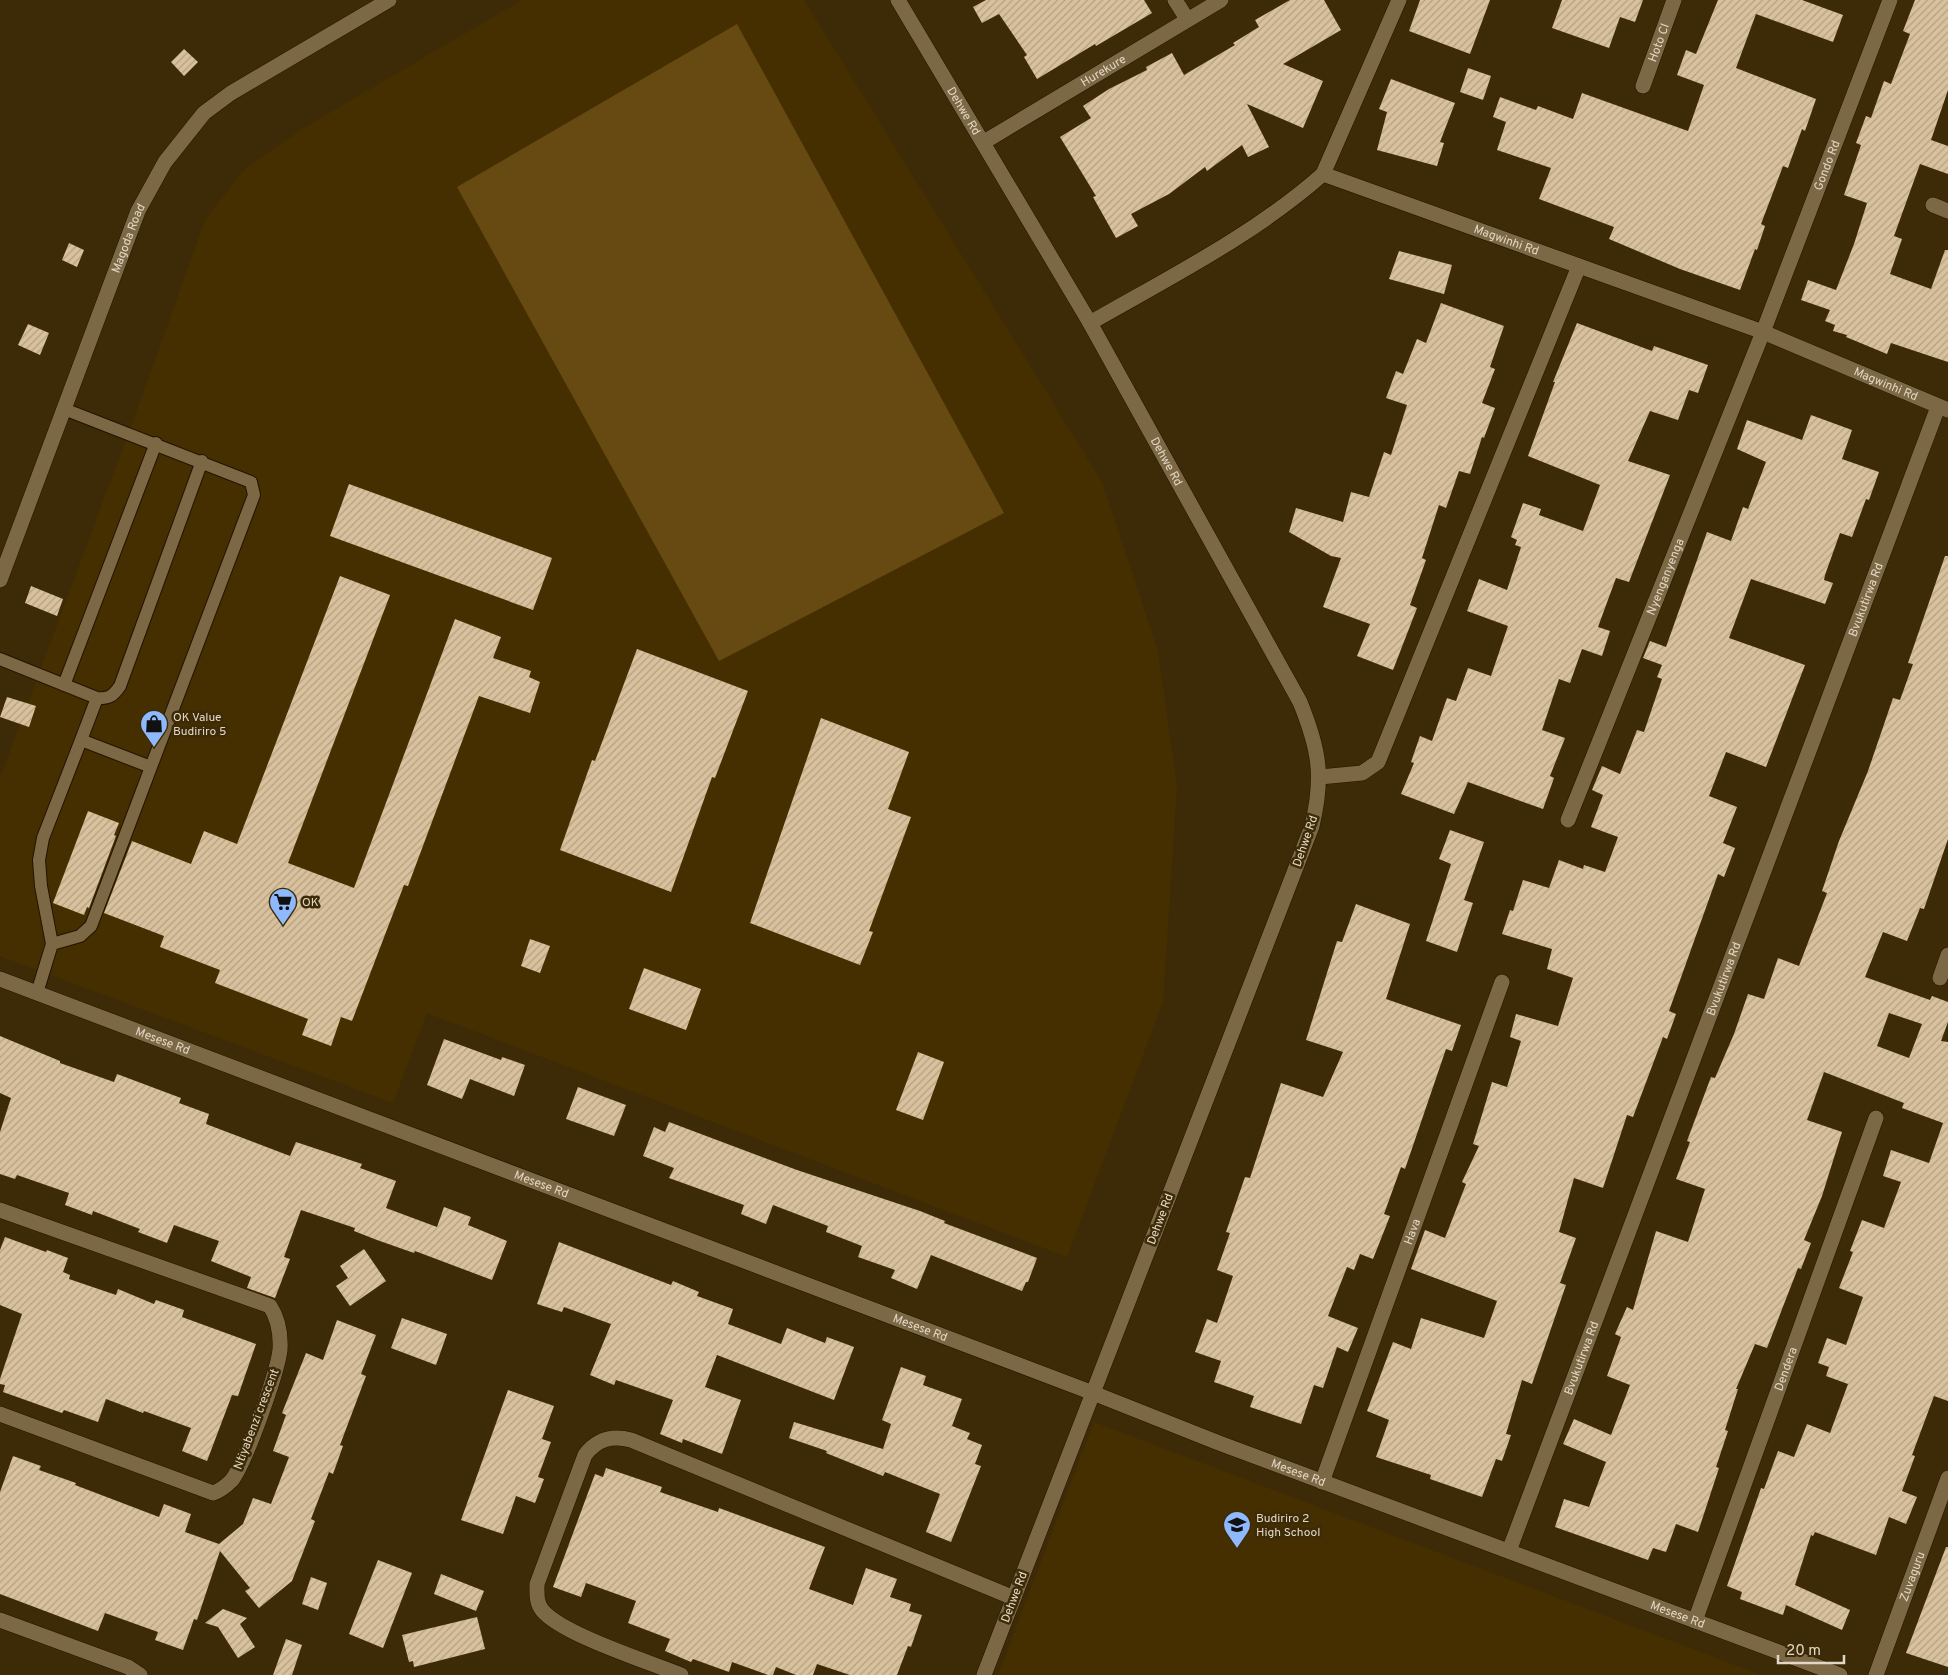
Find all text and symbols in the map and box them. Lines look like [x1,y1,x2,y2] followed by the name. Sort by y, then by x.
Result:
[1645,22,1674,65] street label: Hoto Cl
[1078,52,1129,91] street label: Hurekure
[943,84,984,138] street label: Dehwe Rd
[1811,138,1845,193] street label: Gondo Rd
[108,201,150,276] street label: Magoda Road
[1471,222,1541,260] street label: Magwinhi Rd
[1851,364,1920,405] street label: Magwinhi Rd
[1146,435,1186,489] street label: Dehwe Rd
[1644,536,1689,618] street label: Nyenganyenga
[1846,561,1888,639] street label: Bvukutirwa Rd
[139,709,169,748] shop icon: OK Value Budiriro 5
[173,710,226,740] place label: OK Value Budiriro 5
[1290,814,1322,869] street label: Dehwe Rd
[268,887,298,926] supermarket icon: OK
[302,895,319,911] place label: OK
[1703,940,1746,1018] street label: Bvukutirwa Rd
[133,1024,192,1059] street label: Mesese Rd
[512,1167,571,1203] street label: Mesese Rd
[1144,1192,1178,1247] street label: Dehwe Rd
[1401,1217,1425,1247] street label: Hava
[890,1311,949,1346] street label: Mesese Rd
[1561,1319,1603,1398] street label: Bvukutirwa Rd
[1771,1345,1802,1393] street label: Dendera
[230,1367,283,1472] street label: Ntiyabenzi crescent
[1268,1456,1328,1491] street label: Mesese Rd
[1222,1510,1252,1549] school or university icon: Budiriro 2 High School
[1256,1511,1320,1541] place label: Budiriro 2 High School
[1897,1550,1929,1604] street label: Zuvaguru
[998,1570,1032,1625] street label: Dehwe Rd
[1648,1598,1707,1633] street label: Mesese Rd
[1778,1632,1844,1664] scale bar
[1786,1642,1821,1661] text: 20 m

